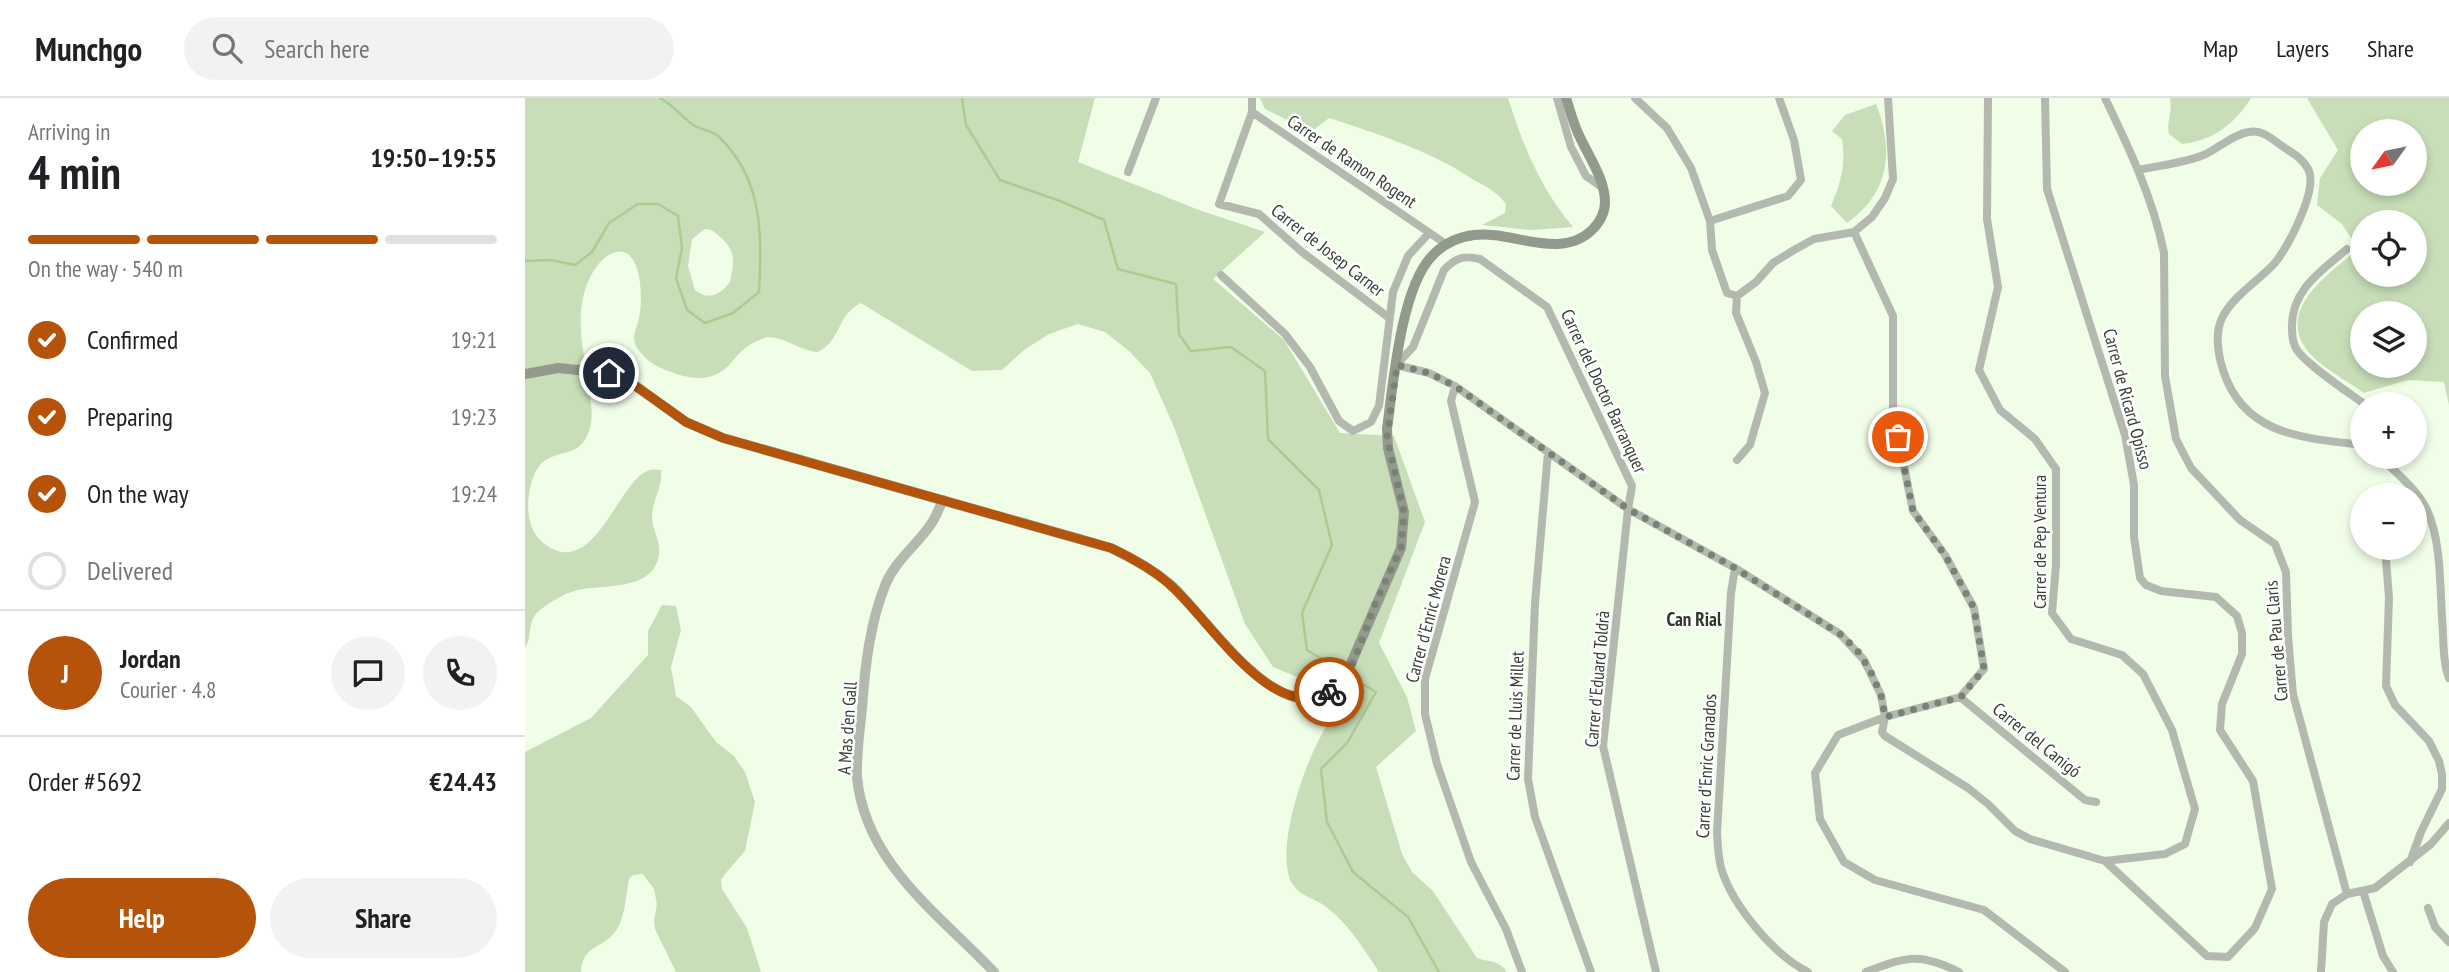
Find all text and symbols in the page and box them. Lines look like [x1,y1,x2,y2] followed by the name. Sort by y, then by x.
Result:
[184,17,674,80] search box
[35,27,142,70] text: Munchgo
[208,29,246,67] icon: search
[264,32,370,65] text: Search here
[2203,33,2238,64] text: Map
[2276,33,2329,64] text: Layers
[2367,33,2414,64] text: Share
[1283,109,1421,213] street label: Carrer de Ramon Rogent
[28,117,110,146] text: Arriving in
[2350,119,2427,196] north arrow
[2350,119,2427,560] map controls
[370,141,497,174] text: 19:50–19:55
[28,142,121,202] text: 4 min
[1267,198,1389,302] street label: Carrer de Josep Carner
[2350,210,2427,287] button: locate
[28,254,183,283] text: On the way · 540 m
[2350,301,2427,378] button: layers
[1556,305,1652,477] street label: Carrer del Doctor Barranquer
[28,321,66,359] icon: check
[87,323,178,356] text: Confirmed
[451,325,497,354] text: 19:21
[2098,326,2158,472] street label: Carrer de Ricard Opisso
[579,343,639,403] pin
[590,354,628,392] icon: home
[2350,392,2427,469] button: +
[28,398,66,436] icon: check
[87,400,173,433] text: Preparing
[451,402,497,431] text: 19:23
[1868,407,1928,467] pin
[1879,418,1917,456] icon: bag
[28,475,66,513] icon: check
[2028,475,2051,609] street label: Carrer de Pep Ventura
[87,477,189,510] text: On the way
[451,479,497,508] text: 19:24
[2350,483,2427,560] button: −
[1400,553,1456,685] street label: Carrer d'Enric Morera
[87,554,173,587] text: Delivered
[2259,580,2293,702] street label: Carrer de Pau Claris
[1666,607,1722,631] district label: Can Rial
[1580,610,1614,748] street label: Carrer d'Eduard Toldrà
[331,636,405,710] button: chat
[423,636,497,710] button: phone
[120,642,181,675] text: Jordan
[1501,651,1529,781] street label: Carrer de Lluis Millet
[61,657,69,690] text: J
[1294,657,1364,727] courier
[1310,673,1348,711] icon: bike
[120,675,216,704] text: Courier · 4.8
[832,680,862,775] street label: A Mas d'en Gall
[1691,693,1721,839] street label: Carrer d'Enric Granados
[1988,697,2086,783] street label: Carrer del Canigó
[28,765,143,798] text: Order #5692
[429,765,497,798] text: €24.43
[28,878,256,958] button: Help
[270,878,497,958] button: Share

